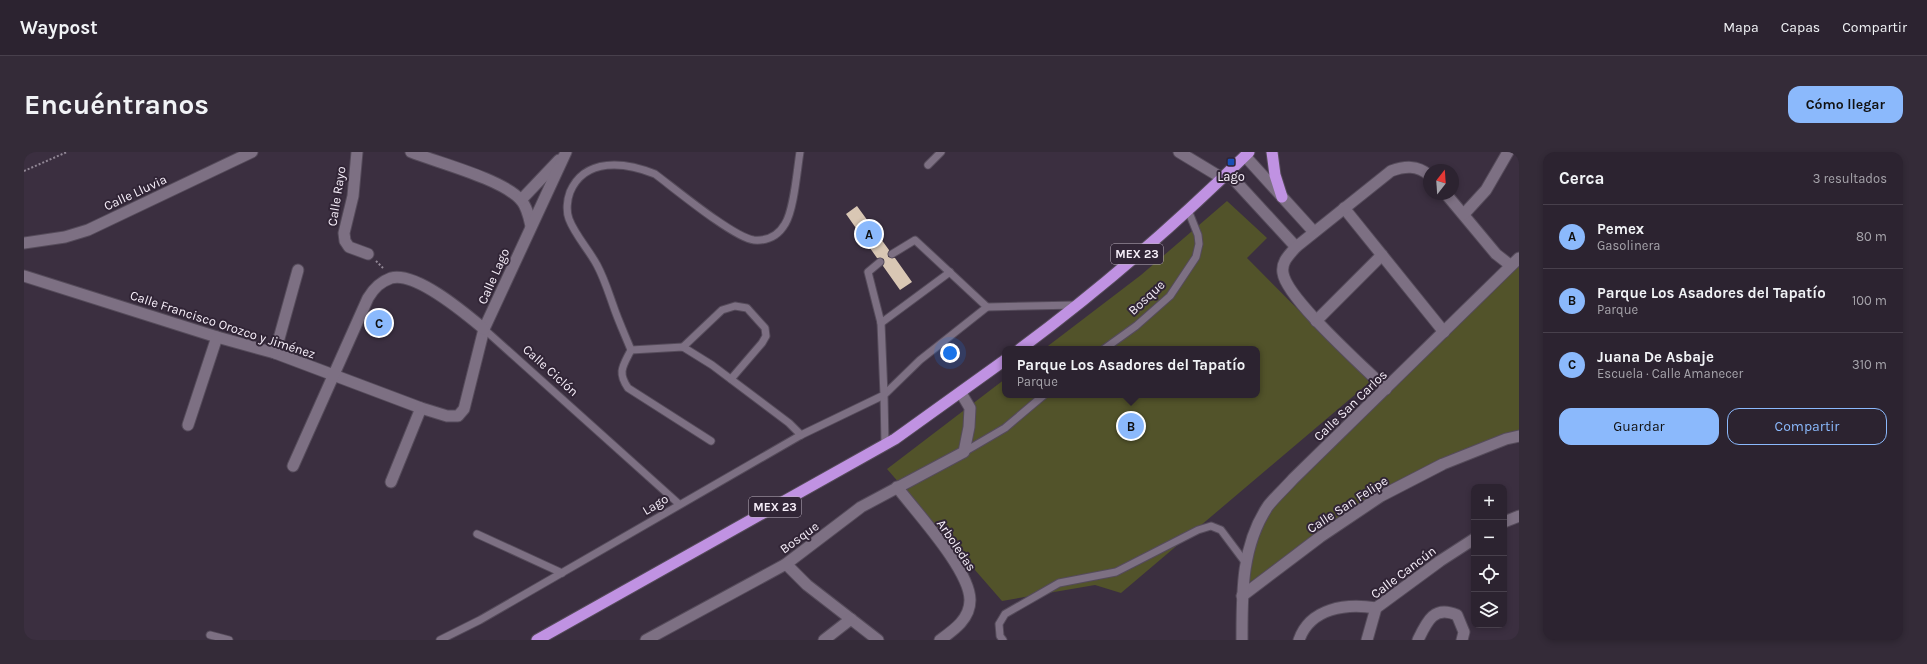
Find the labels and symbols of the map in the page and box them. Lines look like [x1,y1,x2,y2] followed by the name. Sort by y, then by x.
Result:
[1226,157,1236,167] marker: Lago
[1423,164,1459,200] north arrow
[324,165,349,227] street label: Calle Rayo
[1217,169,1245,184] place label: Lago
[102,171,169,213] street label: Calle Lluvia
[856,219,882,249] pin: A
[1111,244,1163,264] road number: MEX 23
[474,246,512,307] street label: Calle Lago
[1125,277,1169,319] street label: Bosque
[128,287,317,362] street label: Calle Francisco Orozco y Jiménez
[366,308,392,338] pin: C
[520,342,581,399] street label: Calle Ciclón
[940,343,960,363] your location
[1311,367,1390,444] street label: Calle San Carlos
[1118,411,1144,441] pin: B
[1304,473,1391,536] street label: Calle San Felipe
[640,491,671,518] street label: Lago
[749,497,801,517] road number: MEX 23
[934,517,979,574] street label: Arboledas
[777,518,822,557] street label: Bosque
[1368,543,1439,602] street label: Calle Cancún

